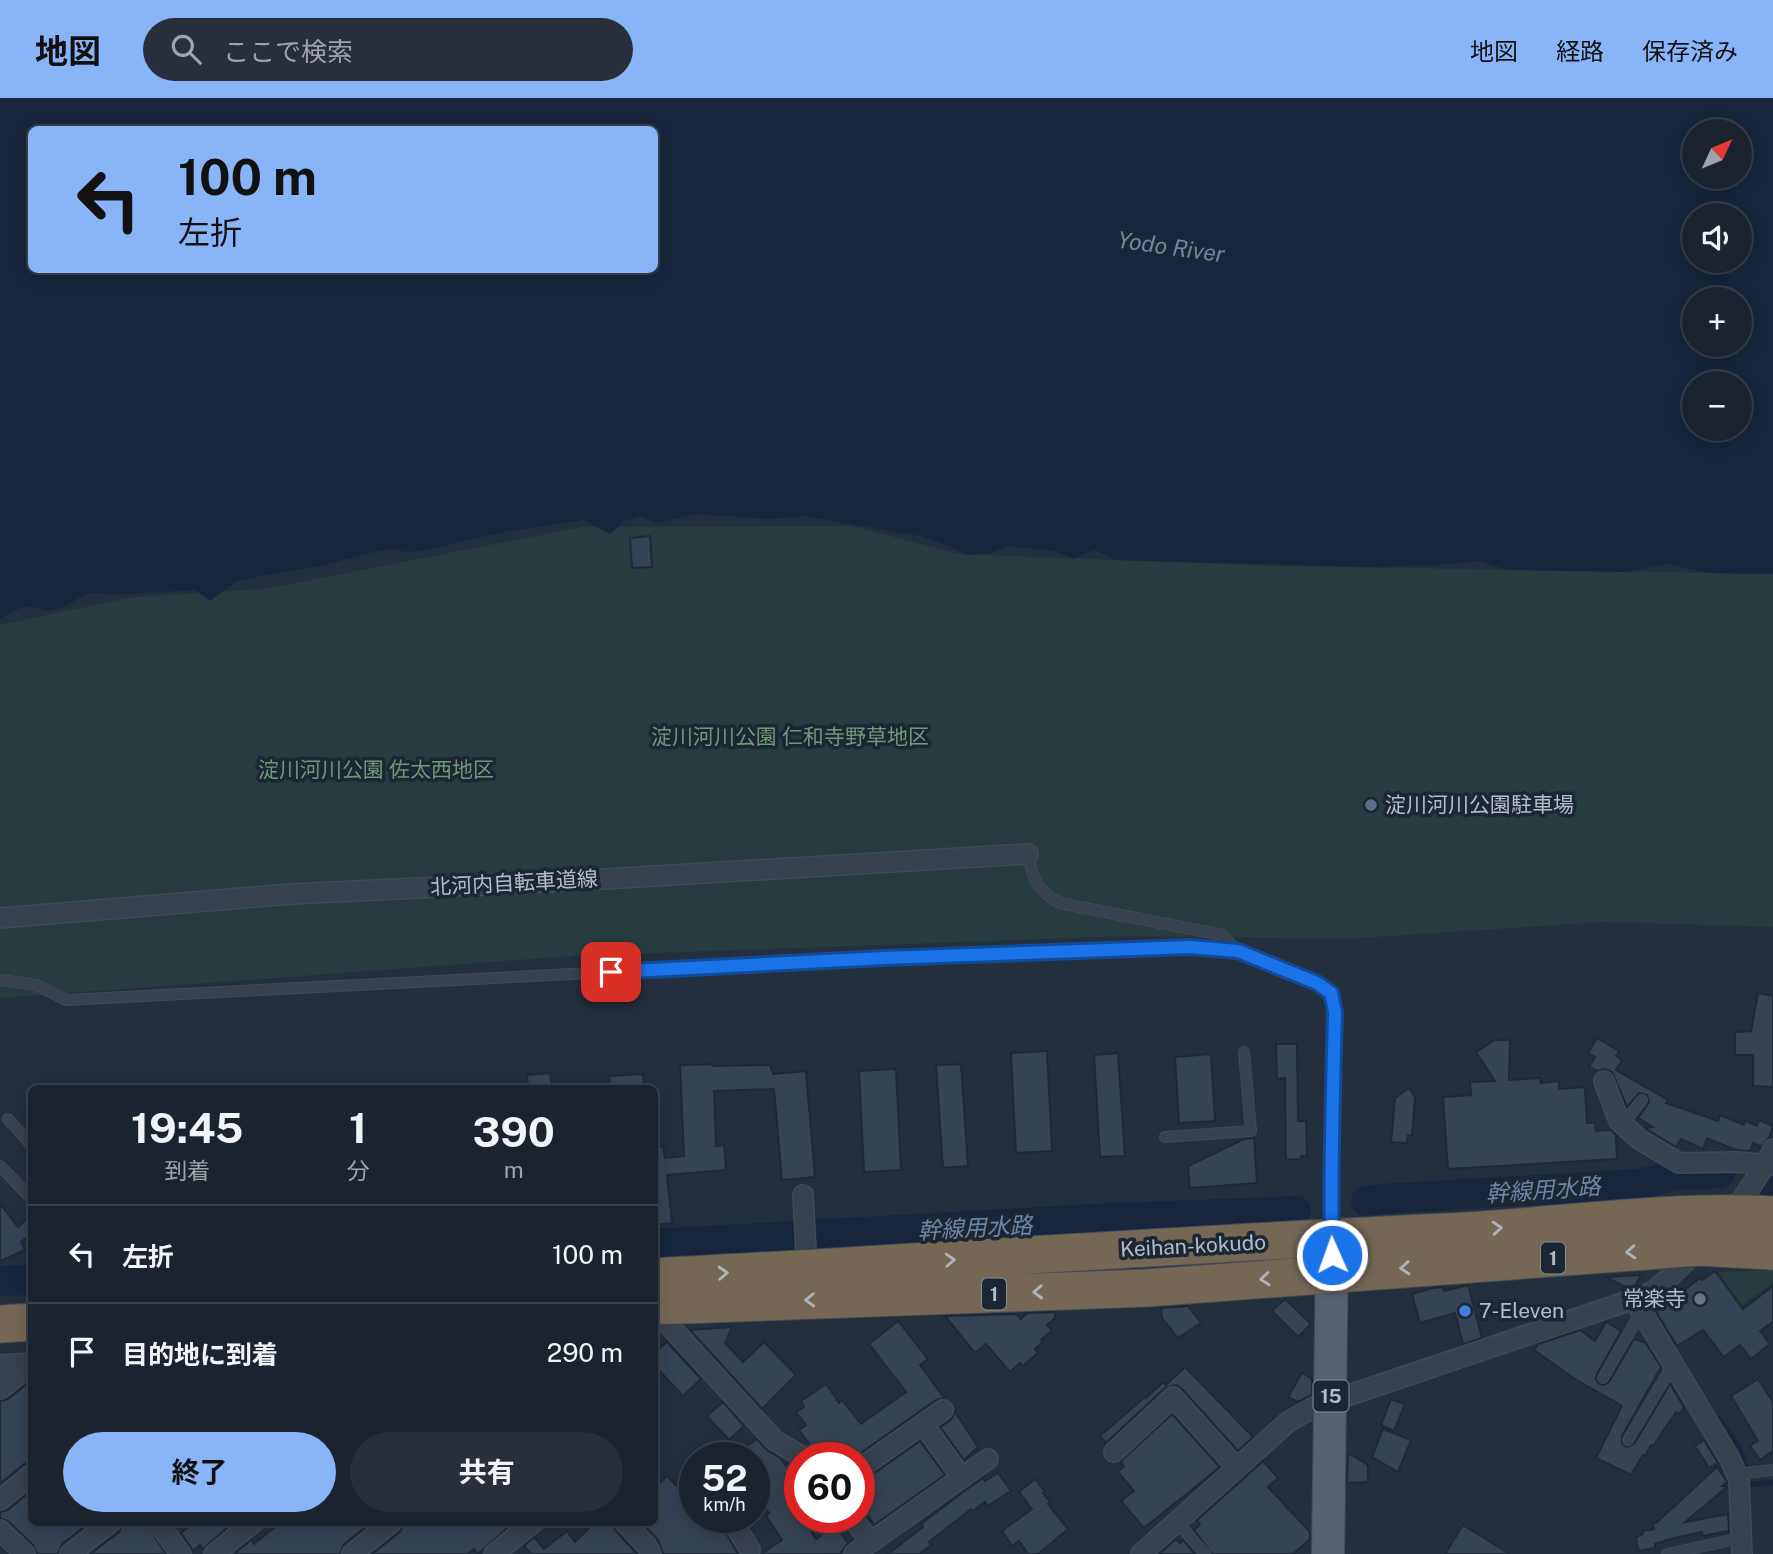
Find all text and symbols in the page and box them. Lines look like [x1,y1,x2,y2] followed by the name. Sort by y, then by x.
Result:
[143,18,633,81] search box
[167,30,205,68] icon: search
[35,32,101,70] text: 地図
[223,36,353,67] text: ここで検索
[1470,37,1518,65] text: 地図
[1556,37,1604,65] text: 経路
[1642,37,1738,65] text: 保存済み
[1682,119,1752,189] north arrow
[1682,119,1752,441] map controls
[178,148,317,206] text: 100 m
[63,154,154,245] icon: left
[1682,203,1752,273] button: sound
[178,214,242,251] text: 左折
[1116,226,1227,267] water label: Yodo River
[1682,287,1752,357] button: +
[1682,371,1752,441] button: −
[651,724,929,749] park label: 淀川河川公園 仁和寺野草地区
[258,757,494,782] park label: 淀川河川公園 佐太西地区
[1385,792,1574,817] place label: 淀川河川公園駐車場
[1363,797,1379,813] marker: 淀川河川公園駐車場
[429,866,599,899] street label: 北河内自転車道線
[581,942,641,1002] pin
[592,953,630,991] icon: arrive
[131,1103,243,1152] text: 19:45
[349,1103,367,1152] text: 1
[472,1107,555,1156] text: 390
[504,1156,524,1183] text: m
[164,1157,210,1184] text: 到着
[346,1157,369,1184] text: 分
[1485,1172,1603,1207] water label: 幹線用水路
[917,1211,1035,1244] water label: 幹線用水路
[1295,1218,1369,1292] position arrow
[1492,1221,1503,1236] one-way arrow
[1119,1229,1267,1262] street label: Keihan-kokudo
[63,1235,101,1273] icon: left
[552,1239,623,1270] text: 100 m
[122,1241,174,1272] text: 左折
[1541,1242,1565,1274] road number: 1
[1626,1244,1637,1259] one-way arrow
[945,1253,956,1268] one-way arrow
[1399,1260,1410,1275] one-way arrow
[717,1266,728,1281] one-way arrow
[1259,1271,1270,1286] one-way arrow
[982,1278,1006,1310] road number: 1
[1032,1285,1043,1300] one-way arrow
[1623,1286,1686,1311] place label: 常楽寺
[1692,1291,1708,1307] marker: 常楽寺
[804,1293,815,1308] one-way arrow
[1479,1298,1564,1323] place label: 7-Eleven
[1457,1303,1473,1319] marker: 7-Eleven
[63,1333,101,1371] icon: arrive
[547,1337,623,1368] text: 290 m
[122,1339,278,1370] text: 目的地に到着
[1314,1380,1348,1412] road number: 15
[63,1432,336,1512] button: 終了
[350,1432,623,1512] button: 共有
[784,1442,875,1533] speed limit sign: 60
[702,1458,747,1499] text: 52
[703,1494,746,1515] text: km/h

